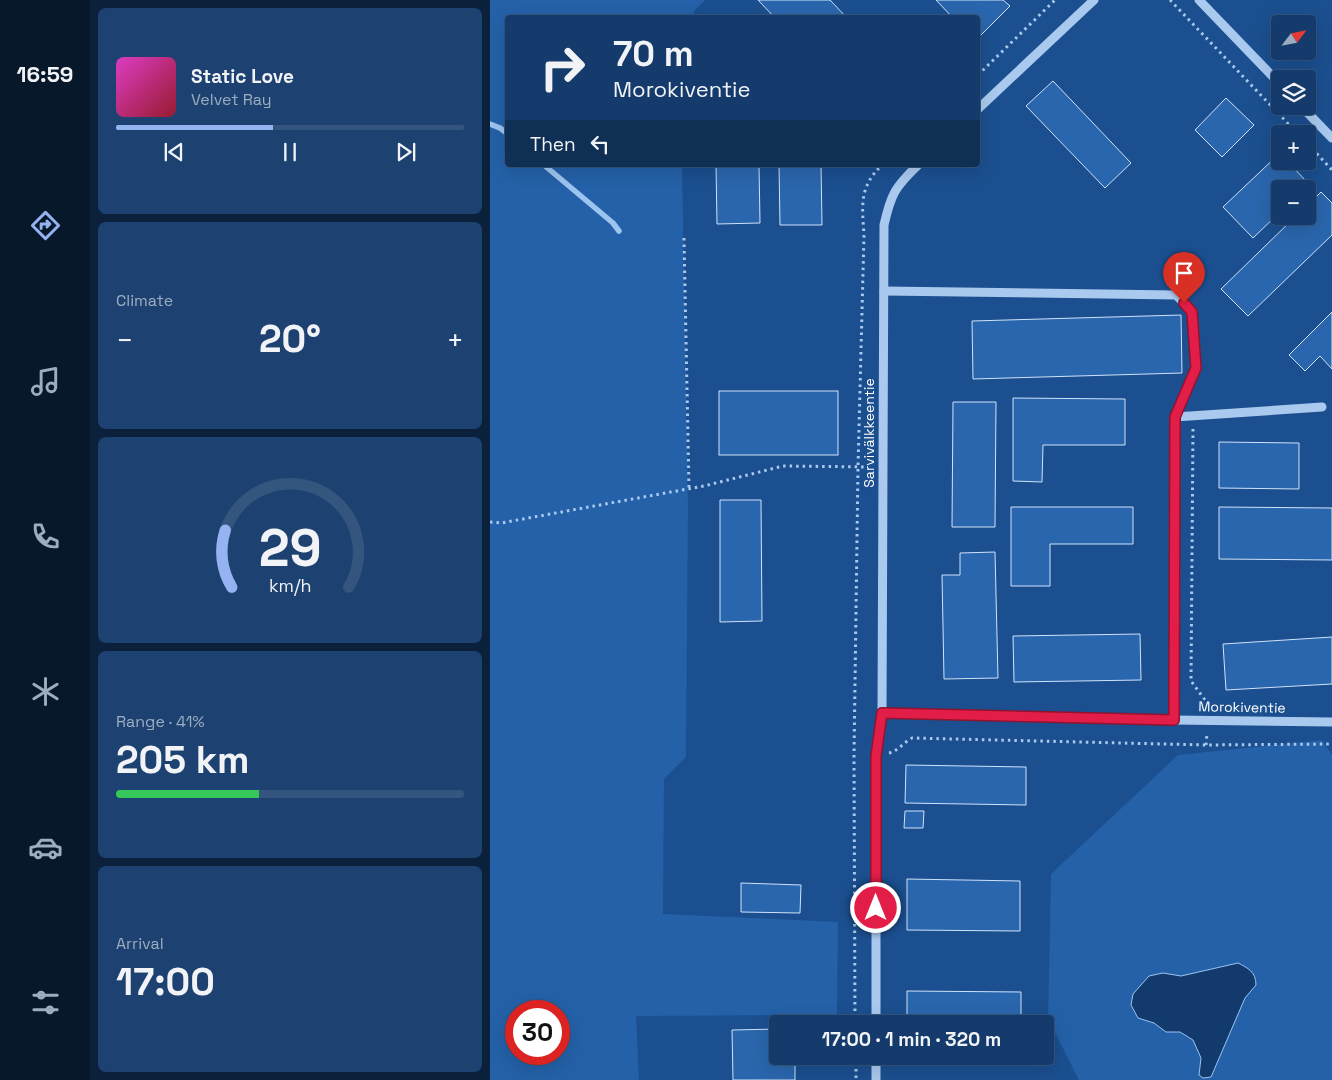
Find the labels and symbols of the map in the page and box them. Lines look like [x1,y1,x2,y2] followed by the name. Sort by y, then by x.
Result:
[1271,15,1316,60] north arrow
[1163,252,1205,303] pin
[860,378,878,488] street label: Sarvivälkkeentie
[1198,697,1286,717] street label: Morokiventie
[849,881,901,933] position arrow
[505,1000,570,1065] speed limit sign: 30

